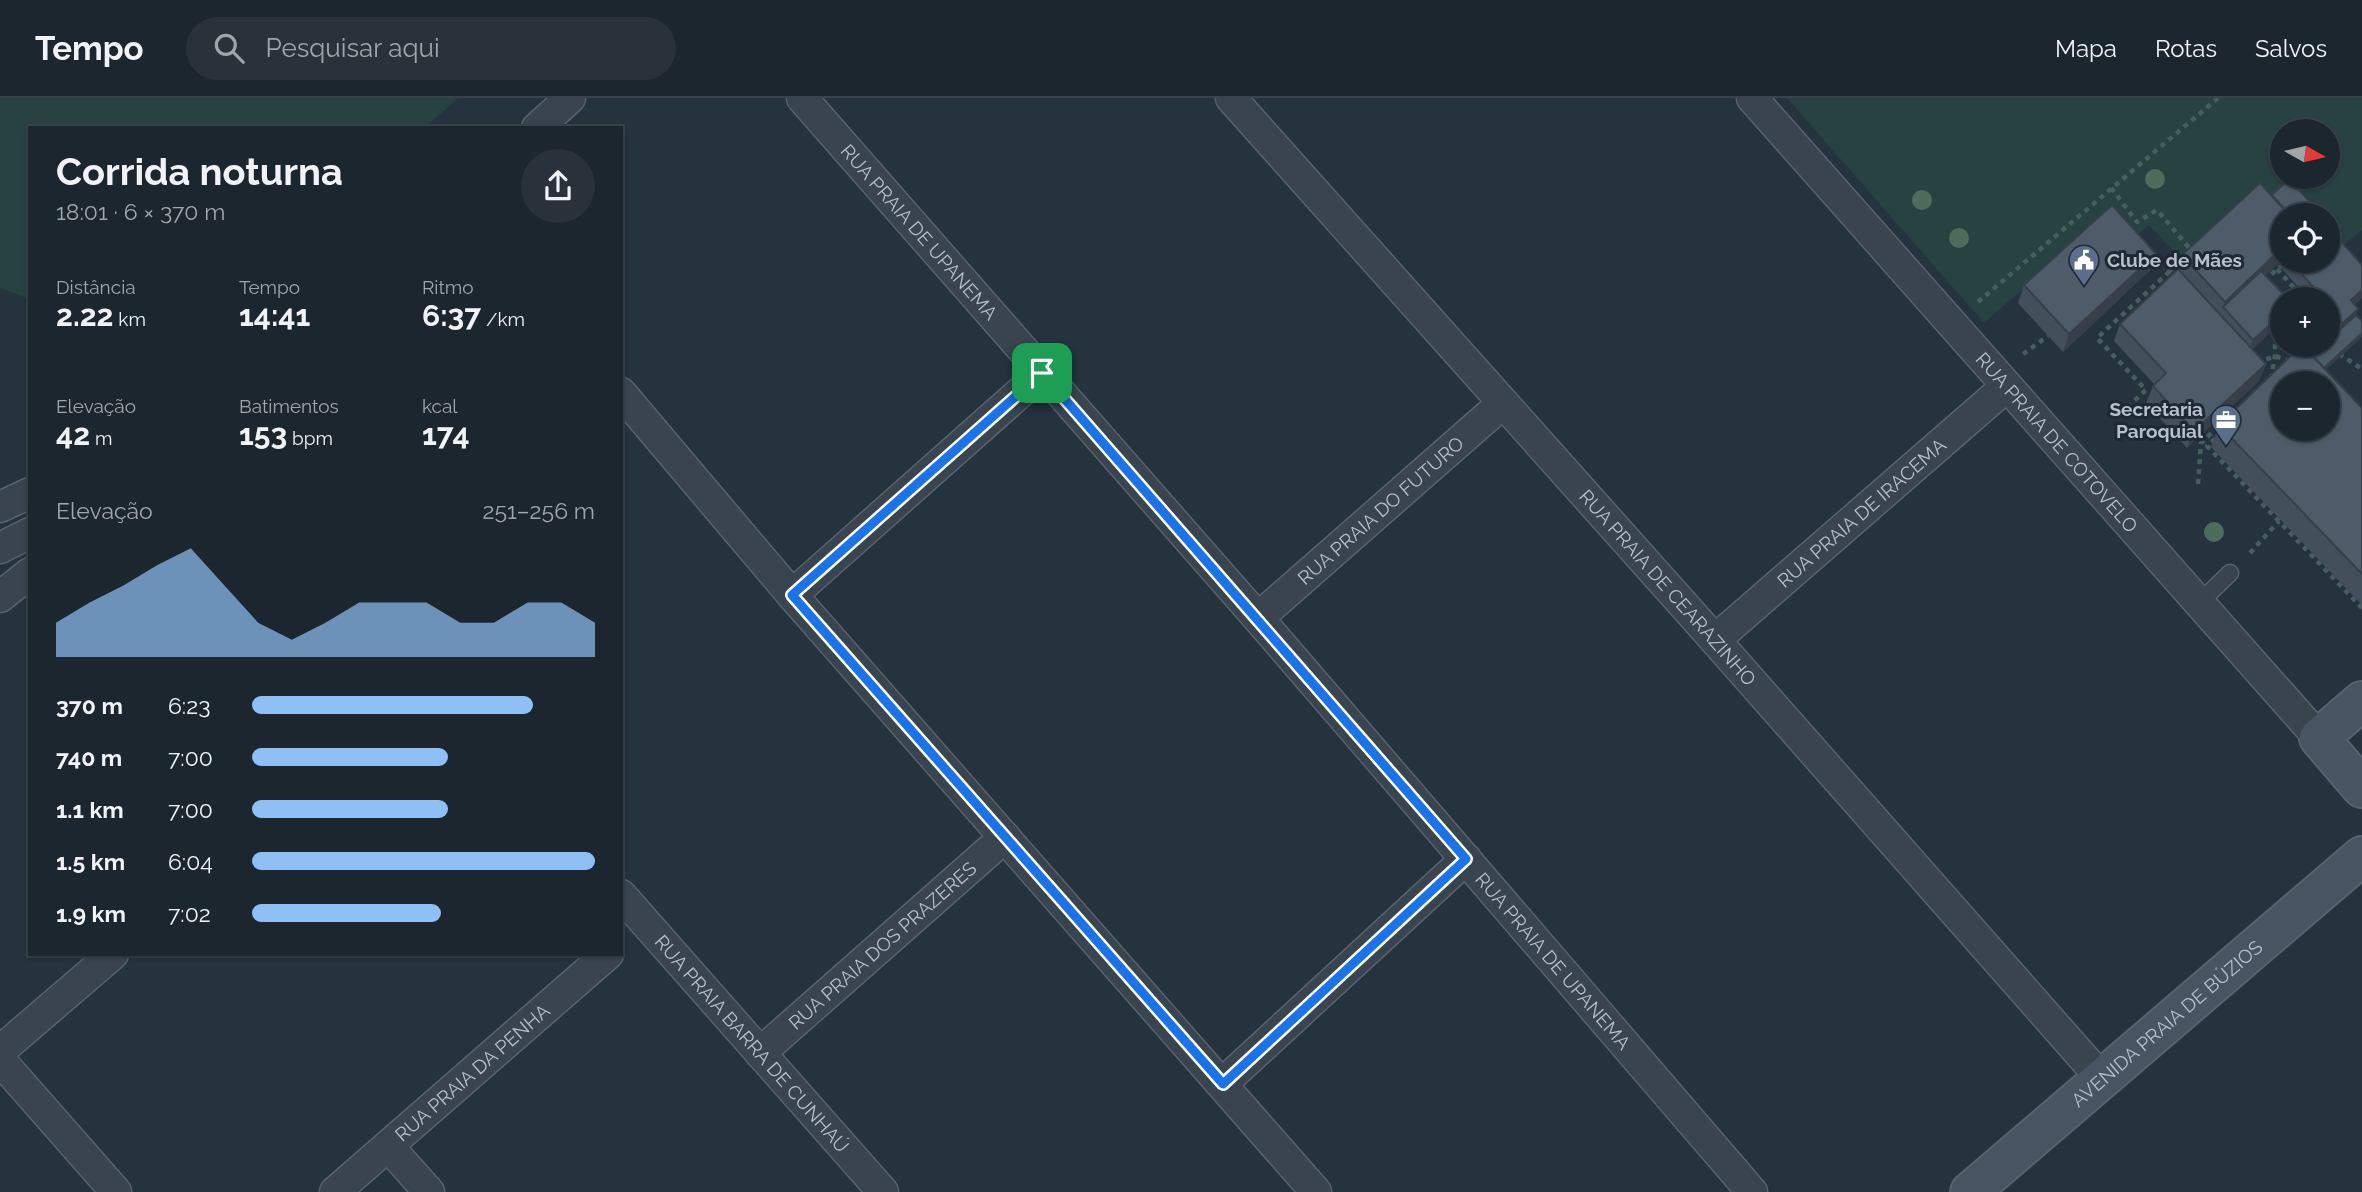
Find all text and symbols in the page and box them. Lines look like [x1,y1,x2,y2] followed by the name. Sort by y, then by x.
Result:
[186,17,676,80] search box
[35,29,144,68] text: Tempo
[210,29,248,67] icon: search
[266,33,440,63] text: Pesquisar aqui
[2055,34,2117,63] text: Mapa
[2155,34,2217,63] text: Rotas
[2255,34,2327,63] text: Salvos
[2270,119,2340,189] north arrow
[2270,119,2340,441] map controls
[837,140,1002,324] street label: RUA PRAIA DE UPANEMA
[56,149,343,194] text: Corrida noturna
[521,149,595,223] button: share
[56,198,225,225] text: 18:01 · 6 × 370 m
[2270,203,2340,273] button: locate
[2067,243,2101,287] public building icon: Clube de Mães
[2107,249,2242,271] place label: Clube de Mães
[56,276,136,298] text: Distância
[239,276,300,298] text: Tempo
[422,276,474,298] text: Ritmo
[2270,287,2340,357] button: +
[56,298,114,333] text: 2.22
[239,298,310,333] text: 14:41
[422,298,481,333] text: 6:37
[114,308,146,330] text: km
[481,308,525,330] text: /km
[1012,343,1072,403] pin
[1972,348,2143,537] street label: RUA PRAIA DE COTOVELO
[1023,354,1061,392] icon: arrive
[2270,371,2340,441] button: −
[56,395,136,417] text: Elevação
[239,395,339,417] text: Batimentos
[422,395,458,417] text: kcal
[2109,398,2204,442] place label: Secretaria Paroquial
[2209,403,2243,447] office icon: Secretaria Paroquial
[56,417,90,452] text: 42
[239,417,287,452] text: 153
[422,417,470,452] text: 174
[90,427,112,449] text: m
[287,427,333,449] text: bpm
[1293,432,1468,589] street label: RUA PRAIA DO FUTURO
[1773,433,1950,592] street label: RUA PRAIA DE IRACEMA
[1575,485,1761,690] street label: RUA PRAIA DE CEARAZINHO
[56,497,153,524] text: Elevação
[482,497,595,524] text: 251–256 m
[56,692,123,719] text: 370 m
[168,692,210,719] text: 6:23
[56,744,122,771] text: 740 m
[168,744,213,771] text: 7:00
[56,796,124,823] text: 1.1 km
[168,796,213,823] text: 7:00
[56,848,125,875] text: 1.5 km
[168,848,213,875] text: 6:04
[784,857,981,1034] street label: RUA PRAIA DOS PRAZERES
[1471,868,1635,1054] street label: RUA PRAIA DE UPANEMA
[56,900,126,927] text: 1.9 km
[168,900,211,927] text: 7:02
[650,930,854,1157] street label: RUA PRAIA BARRA DE CUNHAÚ
[2067,936,2267,1111] street label: AVENIDA PRAIA DE BÚZIOS
[391,999,554,1146] street label: RUA PRAIA DA PENHA

